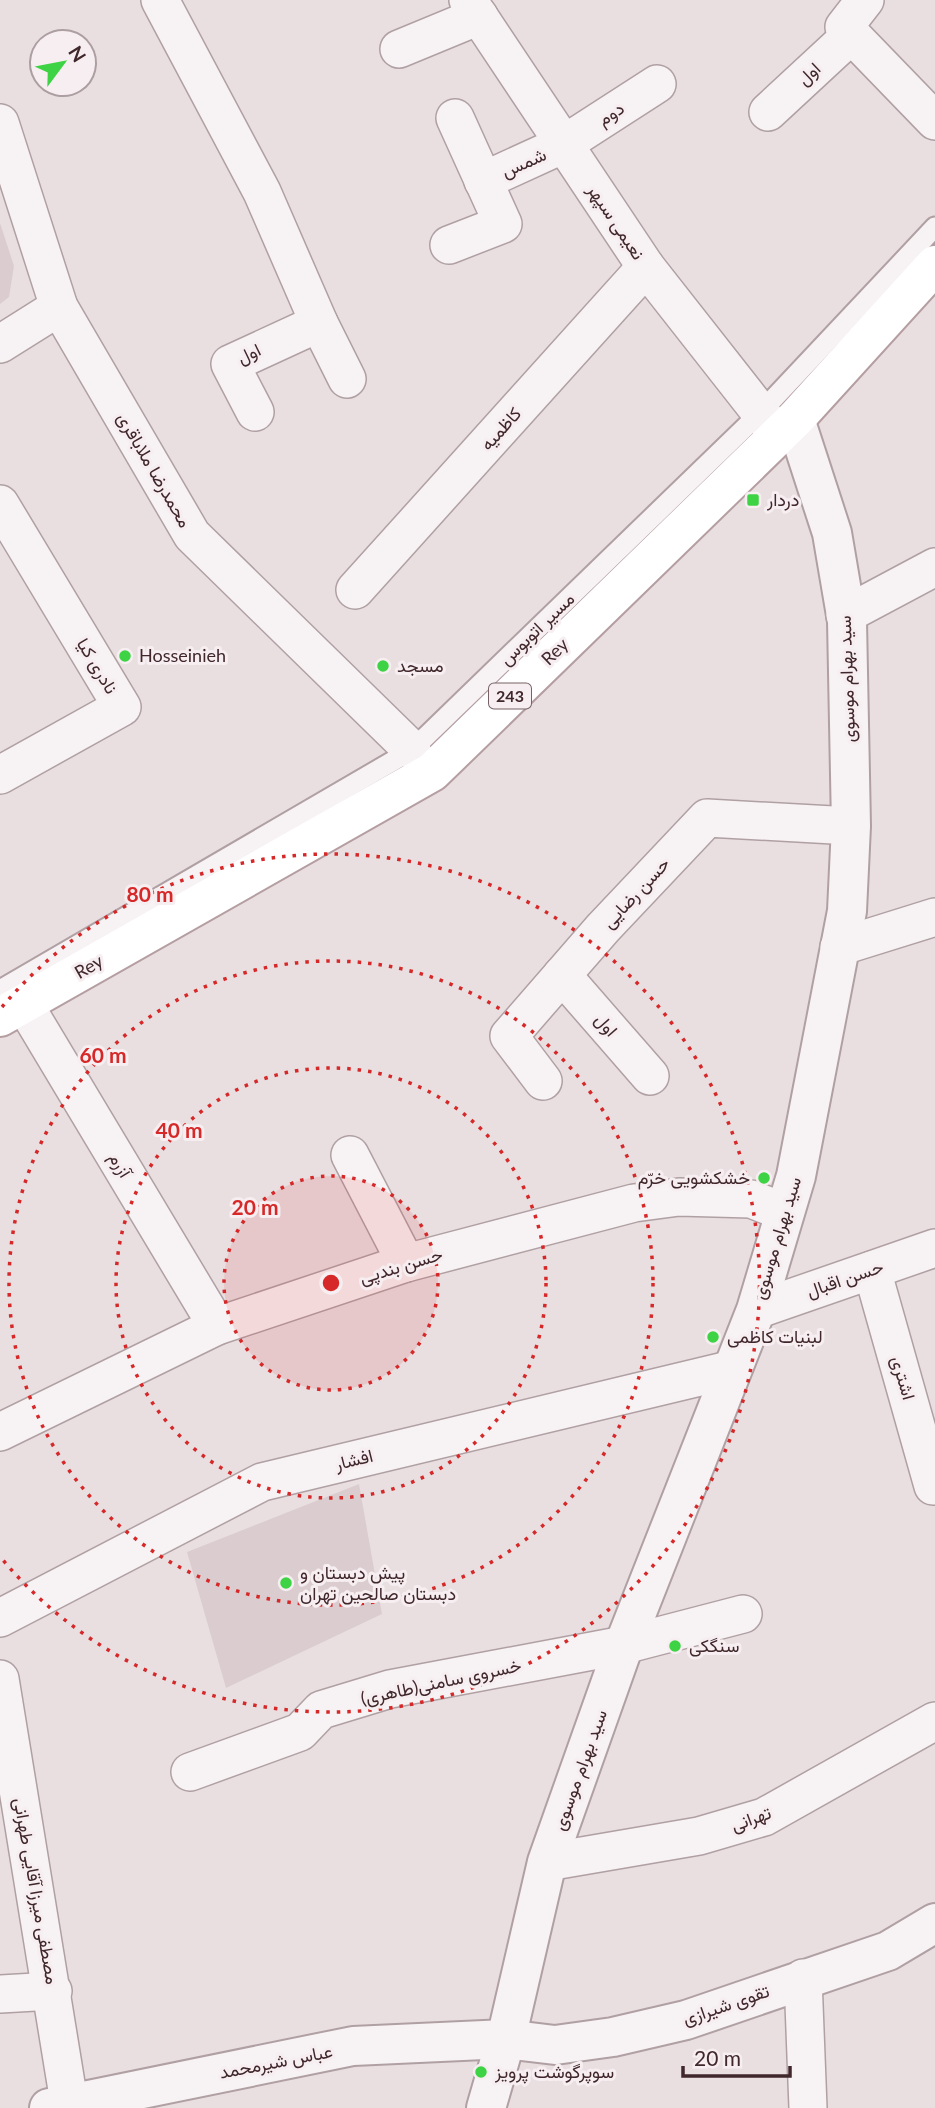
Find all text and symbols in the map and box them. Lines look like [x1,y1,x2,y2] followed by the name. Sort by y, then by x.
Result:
[28,28,98,98] north arrow
[64,41,91,66] text: N
[792,57,825,90] street label: اول
[593,96,629,132] street label: دوم
[498,143,550,183] street label: شمس
[581,179,650,265] street label: نعیمی سپهر
[233,338,264,369] street label: اول
[475,402,525,454] street label: کاظمیه
[112,408,197,531] street label: محمدرضا ملاباقری
[766,488,799,511] place label: دردار
[745,492,761,508] marker: دردار
[494,587,579,670] street label: مسیر اتوبوس
[833,615,861,743] street label: سید بهرام موسوی
[536,633,573,669] street label: Rey
[72,634,123,698] street label: نادری کیا
[139,644,226,666] place label: Hosseinieh
[117,648,133,664] marker: Hosseinieh
[397,654,444,676] place label: مسجد
[375,658,391,674] marker: مسجد
[489,684,531,708] road number: 243
[597,852,674,933] street label: حسن رضایی
[126,881,174,906] text: 80 m
[70,949,107,983] street label: Rey
[590,1008,623,1041] street label: اول
[79,1042,127,1067] text: 60 m
[155,1117,203,1142] text: 40 m
[103,1148,138,1184] street label: آزرم
[638,1166,750,1190] place label: خشکشویی خرّم
[756,1170,772,1186] marker: خشکشویی خرّم
[747,1174,807,1302] street label: سید بهرام موسوی
[231,1194,279,1219] text: 20 m
[357,1242,445,1290] street label: حسن بندپی
[803,1255,886,1302] street label: حسن اقبال
[319,1271,343,1295] centre of rings
[727,1325,823,1348] place label: لبنیات کاظمی
[705,1329,721,1345] marker: لبنیات کاظمی
[886,1353,921,1402] street label: اشتری
[331,1444,375,1476] street label: افشار
[300,1561,456,1605] place label: پیش دبستان و دبستان صالحین تهران
[278,1575,294,1591] marker: پیش دبستان و دبستان صالحین تهران
[689,1634,739,1657] place label: سنگکی
[667,1638,683,1654] marker: سنگکی
[358,1653,523,1710] street label: خسروی سامنی(طاهری)
[547,1706,613,1834] street label: سید بهرام موسوی
[9,1796,64,1986] street label: مصطفی میرزا آقایی طهرانی
[728,1801,774,1836] street label: تهرانی
[679,1979,772,2030] street label: تقوی شیرازی
[683,2035,790,2078] scale bar
[217,2039,334,2084] street label: عباس شیرمحمد
[694,2045,741,2070] text: 20 m
[494,2060,614,2084] place label: سوپرگوشت پرویز
[473,2064,489,2080] marker: سوپرگوشت پرویز

